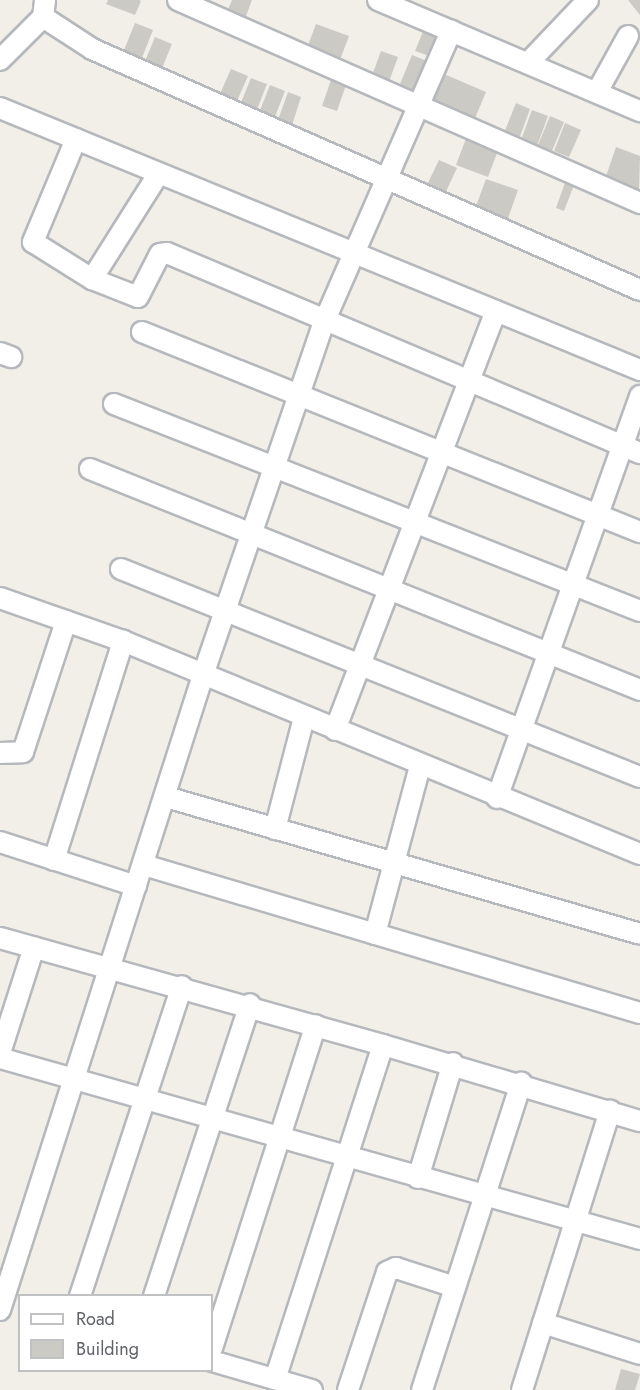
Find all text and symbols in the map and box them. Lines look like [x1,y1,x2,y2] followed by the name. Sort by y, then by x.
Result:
[18,1294,213,1372] legend
[76,1306,115,1332] text: Road
[76,1336,139,1362] text: Building

